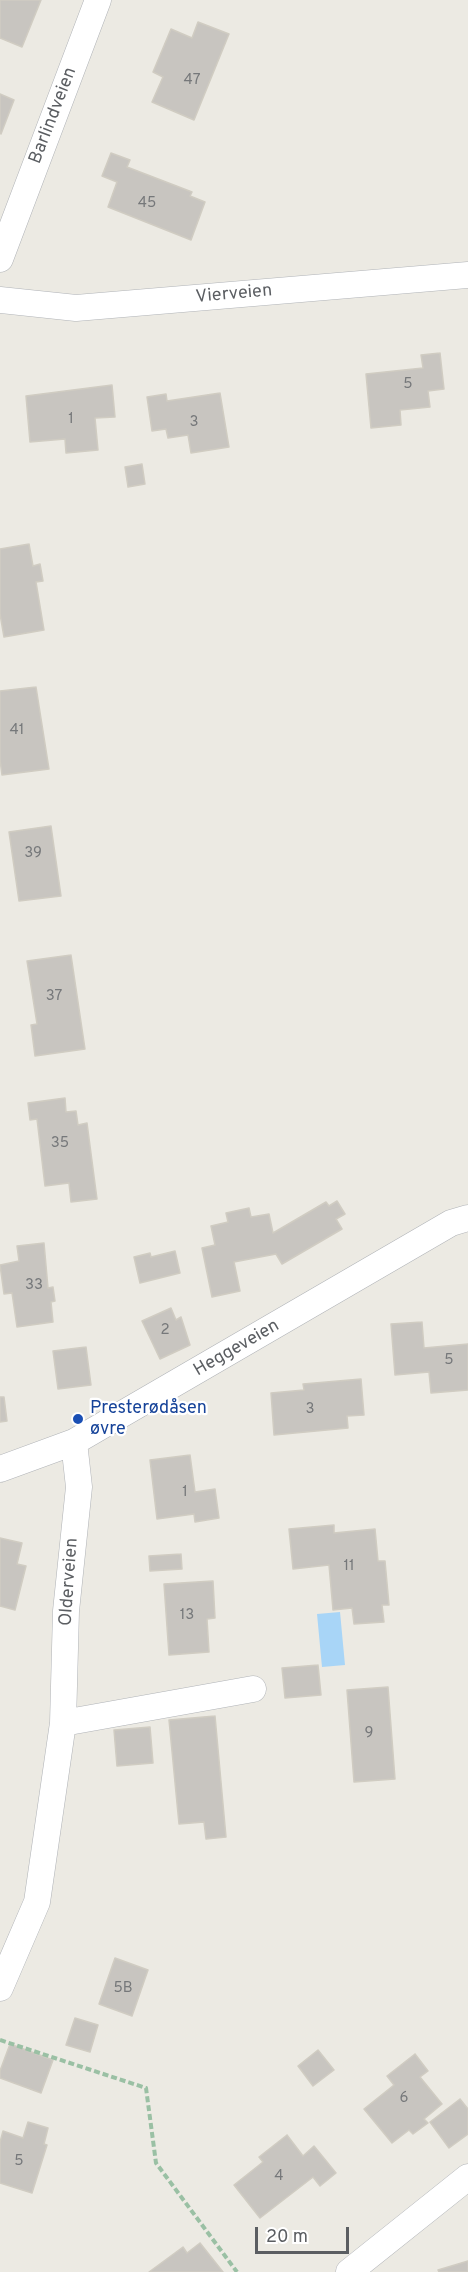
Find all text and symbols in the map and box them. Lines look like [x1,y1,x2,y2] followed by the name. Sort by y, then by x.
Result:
[26,65,82,167] street label: Barlindveien
[184,72,200,90] house number: 47
[138,195,156,213] house number: 45
[195,281,273,309] street label: Vierveien
[403,376,413,394] house number: 5
[68,411,74,429] house number: 1
[189,414,199,432] house number: 3
[10,722,24,740] house number: 41
[24,845,42,863] house number: 39
[46,988,62,1006] house number: 37
[51,1135,69,1153] house number: 35
[25,1277,43,1295] house number: 33
[190,1316,284,1382] street label: Heggeveien
[160,1322,170,1340] house number: 2
[444,1352,454,1370] house number: 5
[90,1398,207,1440] place label: Presterødåsen øvre
[305,1401,315,1419] house number: 3
[71,1412,85,1426] marker: Presterødåsen øvre
[182,1484,188,1502] house number: 1
[56,1537,84,1627] street label: Olderveien
[343,1558,355,1576] house number: 11
[180,1607,194,1625] house number: 13
[365,1725,373,1743] house number: 9
[113,1980,133,1998] house number: 5B
[400,2090,408,2108] house number: 6
[14,2153,24,2171] house number: 5
[274,2168,284,2186] house number: 4
[258,2215,352,2253] scale bar
[266,2226,308,2249] text: 20 m

